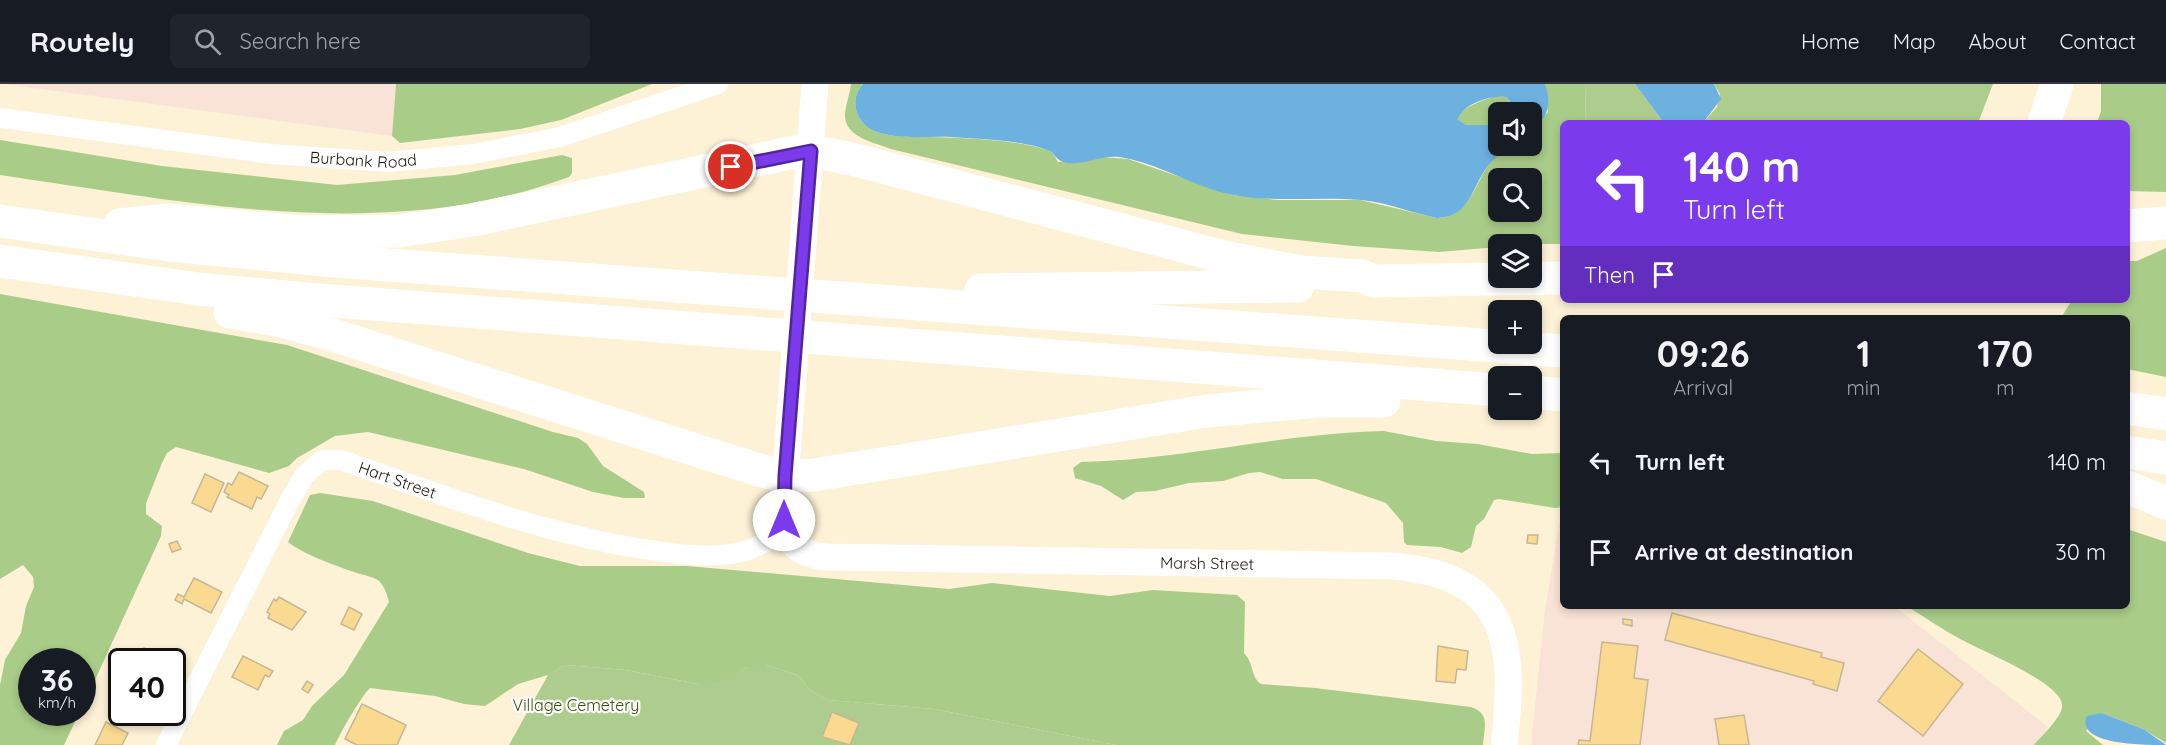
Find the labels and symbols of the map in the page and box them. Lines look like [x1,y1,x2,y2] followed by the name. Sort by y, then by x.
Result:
[705,141,756,192] pin
[309,147,418,172] street label: Burbank Road
[356,457,439,502] street label: Hart Street
[752,488,816,552] position arrow
[1160,552,1254,574] street label: Marsh Street
[108,648,186,726] speed limit sign: 40
[513,695,639,715] park label: Village Cemetery

